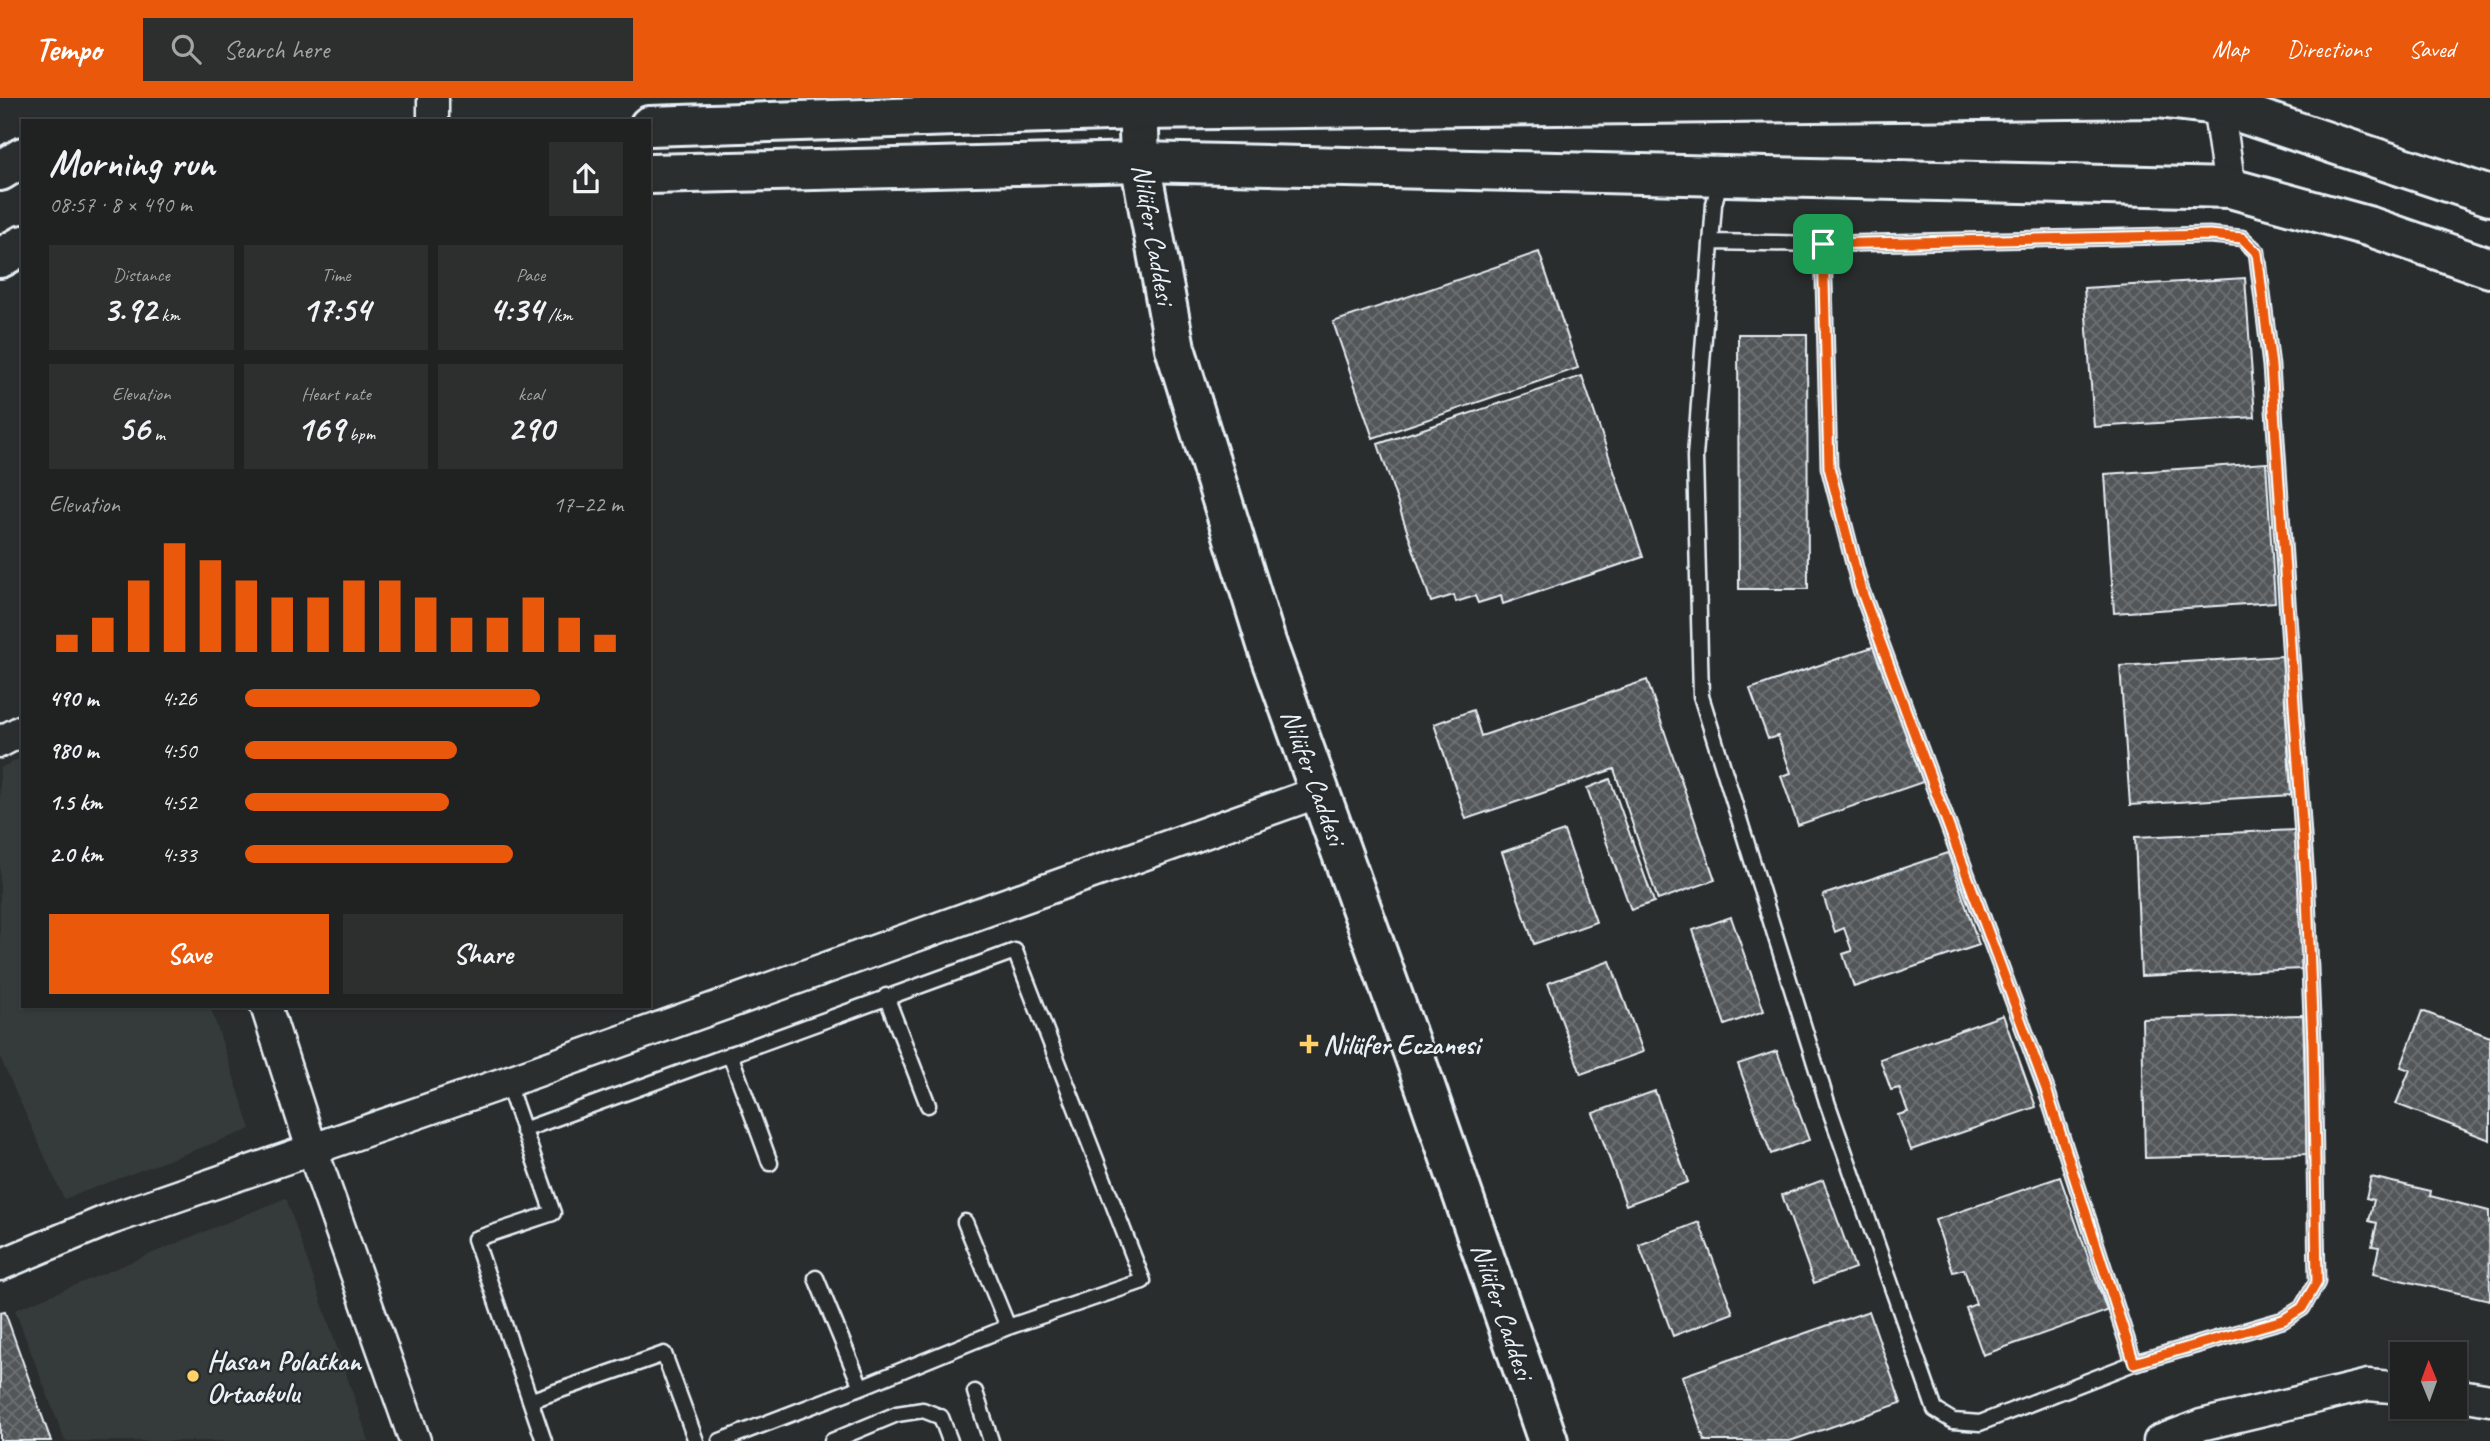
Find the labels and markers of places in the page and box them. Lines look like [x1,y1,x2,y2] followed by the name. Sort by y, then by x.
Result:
[1793,214,1853,274] pin
[1323,1027,1483,1062] place label: Nilüfer Eczanesi
[1301,1036,1317,1052] marker: Nilüfer Eczanesi
[207,1343,363,1410] place label: Hasan Polatkan Ortaokulu
[185,1368,201,1384] marker: Hasan Polatkan Ortaokulu

